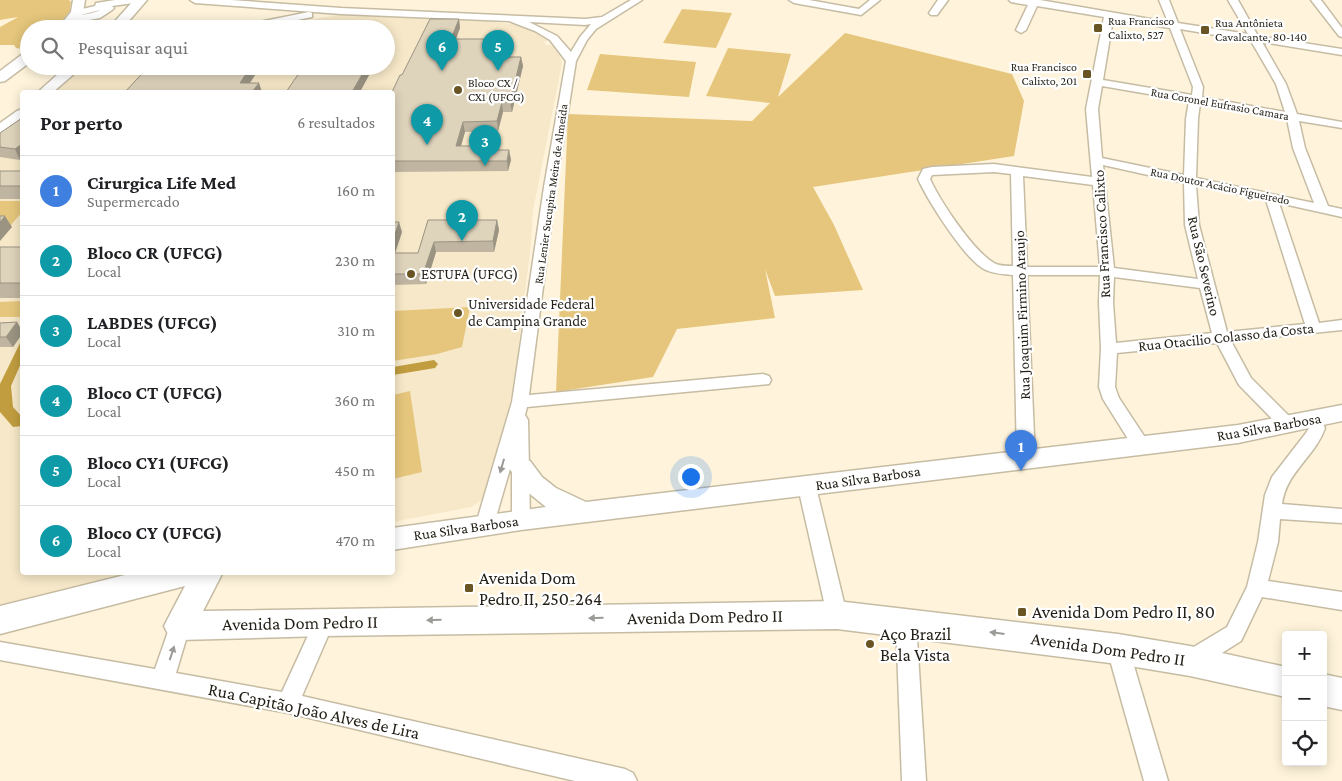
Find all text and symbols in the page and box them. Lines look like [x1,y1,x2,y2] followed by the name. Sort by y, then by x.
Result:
[1108,14,1174,42] place label: Rua Francisco Calixto, 527
[1215,16,1307,44] place label: Rua Antônieta Cavalcante, 80-140
[20,20,395,75] search box
[1092,22,1104,34] marker: Rua Francisco Calixto, 527
[1199,24,1211,36] marker: Rua Antônieta Cavalcante, 80-140
[426,30,458,71] pin: 6
[482,30,514,71] pin: 5
[38,34,66,62] icon: search
[78,37,188,58] text: Pesquisar aqui
[1011,60,1077,88] place label: Rua Francisco Calixto, 201
[1081,68,1093,80] marker: Rua Francisco Calixto, 201
[468,76,525,104] place label: Bloco CX / CX1 (UFCG)
[452,84,464,96] marker: Bloco CX / CX1 (UFCG)
[1150,85,1291,123] street label: Rua Coronel Eufrasio Camara
[531,103,571,285] street label: Rua Lenier Sucupira Meira de Almeida
[411,104,443,145] pin: 4
[40,111,123,135] text: Por perto
[297,114,375,131] text: 6 resultados
[469,125,501,166] pin: 3
[1149,164,1291,208] street label: Rua Doutor Acácio Figueiredo
[1091,169,1113,299] street label: Rua Francisco Calixto
[87,172,236,193] text: Cirurgica Life Med
[53,182,59,199] text: 1
[337,182,375,199] text: 160 m
[87,193,180,210] text: Supermercado
[446,200,478,241] pin: 2
[1185,215,1223,317] street label: Rua São Severino
[1011,230,1034,400] street label: Rua Joaquim Firmino Araujo
[87,242,223,263] text: Bloco CR (UFCG)
[52,252,60,269] text: 2
[335,252,375,269] text: 230 m
[87,263,121,280] text: Local
[421,266,518,283] place label: ESTUFA (UFCG)
[405,268,417,280] marker: ESTUFA (UFCG)
[468,296,594,330] place label: Universidade Federal de Campina Grande
[452,307,464,319] marker: Universidade Federal de Campina Grande
[87,312,218,333] text: LABDES (UFCG)
[1137,320,1315,354] street label: Rua Otacilio Colasso da Costa
[52,322,60,339] text: 3
[337,322,375,339] text: 310 m
[87,333,121,350] text: Local
[87,382,223,403] text: Bloco CT (UFCG)
[52,392,60,409] text: 4
[334,392,375,409] text: 360 m
[87,403,121,420] text: Local
[1216,410,1322,444] street label: Rua Silva Barbosa
[1005,430,1037,471] pin: 1
[87,452,230,473] text: Bloco CY1 (UFCG)
[497,459,505,474] one-way arrow
[52,462,60,479] text: 5
[334,462,375,479] text: 450 m
[815,463,921,493] street label: Rua Silva Barbosa
[678,464,704,490] your location
[87,473,121,490] text: Local
[413,513,519,543] street label: Rua Silva Barbosa
[87,522,223,543] text: Bloco CY (UFCG)
[52,532,60,549] text: 6
[335,532,375,549] text: 470 m
[87,543,121,560] text: Local
[479,568,602,609] place label: Avenida Dom Pedro II, 250-264
[463,582,475,594] marker: Avenida Dom Pedro II, 250-264
[1032,602,1215,622] place label: Avenida Dom Pedro II, 80
[627,606,783,628] street label: Avenida Dom Pedro II
[1016,606,1028,618] marker: Avenida Dom Pedro II, 80
[222,612,378,634] street label: Avenida Dom Pedro II
[588,614,604,622] one-way arrow
[426,616,442,624] one-way arrow
[880,624,951,665] place label: Aço Brazil Bela Vista
[1030,628,1186,670] street label: Avenida Dom Pedro II
[988,629,1004,637] one-way arrow
[1282,631,1327,766] map controls
[1282,631,1327,676] button: +
[864,638,876,650] marker: Aço Brazil Bela Vista
[168,645,176,660] one-way arrow
[1282,676,1327,721] button: −
[206,679,422,743] street label: Rua Capitão João Alves de Lira
[1282,721,1327,766] button: locate

